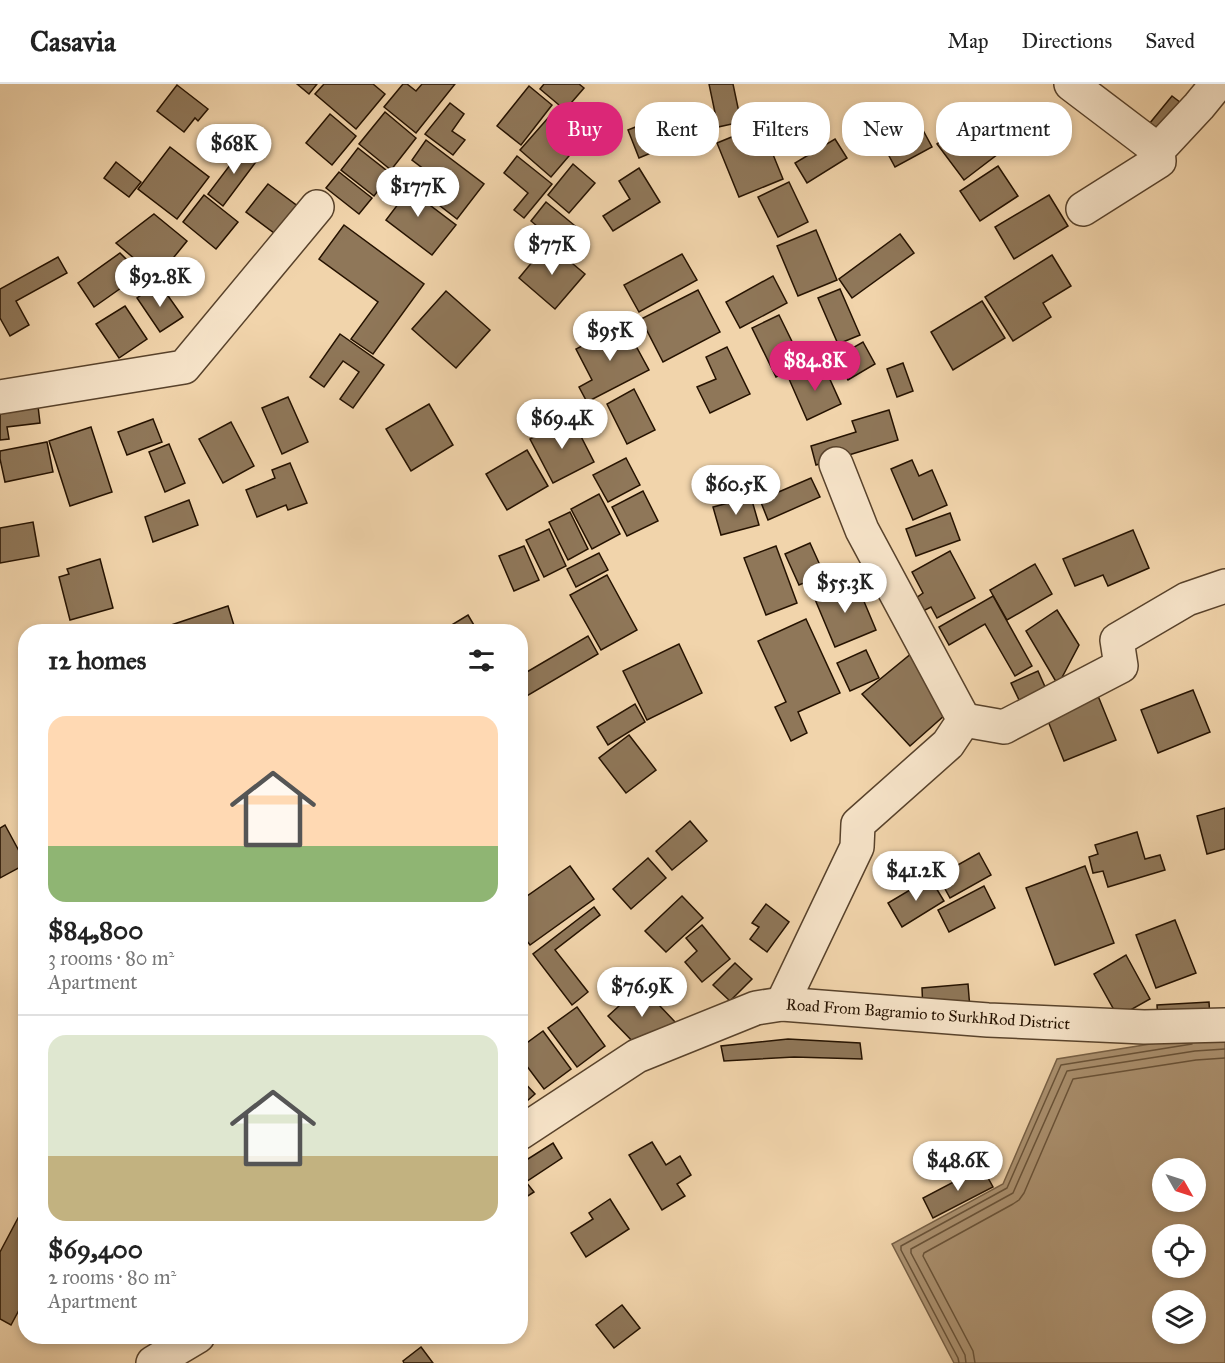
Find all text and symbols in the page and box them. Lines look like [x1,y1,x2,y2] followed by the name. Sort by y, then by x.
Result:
[30,24,116,59] text: Casavia
[948,28,989,54] text: Map
[1022,28,1112,54] text: Directions
[1145,28,1195,54] text: Saved
[546,102,623,156] chip: Buy
[635,102,719,156] chip: Rent
[731,102,830,156] chip: Filters
[842,102,924,156] chip: New
[936,102,1072,156] chip: Apartment
[198,124,270,175] pin: $68K
[210,131,258,155] text: $68K
[376,167,460,218] pin: $177K
[390,174,446,198] text: $177K
[516,225,588,276] pin: $77K
[528,232,576,256] text: $77K
[111,257,209,308] pin: $92.8K
[129,264,191,288] text: $92.8K
[574,311,646,362] pin: $95K
[587,318,633,342] text: $95K
[766,341,864,392] pin: $84.8K
[783,348,847,372] text: $84.8K
[513,399,611,450] pin: $69.4K
[531,406,593,430] text: $69.4K
[687,465,785,516] pin: $60.5K
[705,472,767,496] text: $60.5K
[796,563,894,614] pin: $55.3K
[817,570,873,594] text: $55.3K
[48,644,146,676] text: 12 homes
[465,644,498,677] icon: filters
[219,755,327,863] icon: home
[867,851,965,902] pin: $41.2K
[886,858,946,882] text: $41.2K
[48,914,143,946] text: $84,800
[48,946,174,970] text: 3 rooms · 80 m²
[593,967,691,1018] pin: $76.9K
[48,970,137,994] text: Apartment
[611,974,673,998] text: $76.9K
[785,995,1071,1034] street label: Road From Bagramio to SurkhRod District
[219,1074,327,1182] icon: home
[909,1141,1007,1192] pin: $48.6K
[927,1148,989,1172] text: $48.6K
[1152,1158,1206,1212] north arrow
[1152,1158,1206,1344] map controls
[1152,1224,1206,1278] button: locate
[48,1233,143,1265] text: $69,400
[48,1265,176,1289] text: 2 rooms · 80 m²
[48,1289,137,1313] text: Apartment
[1152,1290,1206,1344] button: layers

